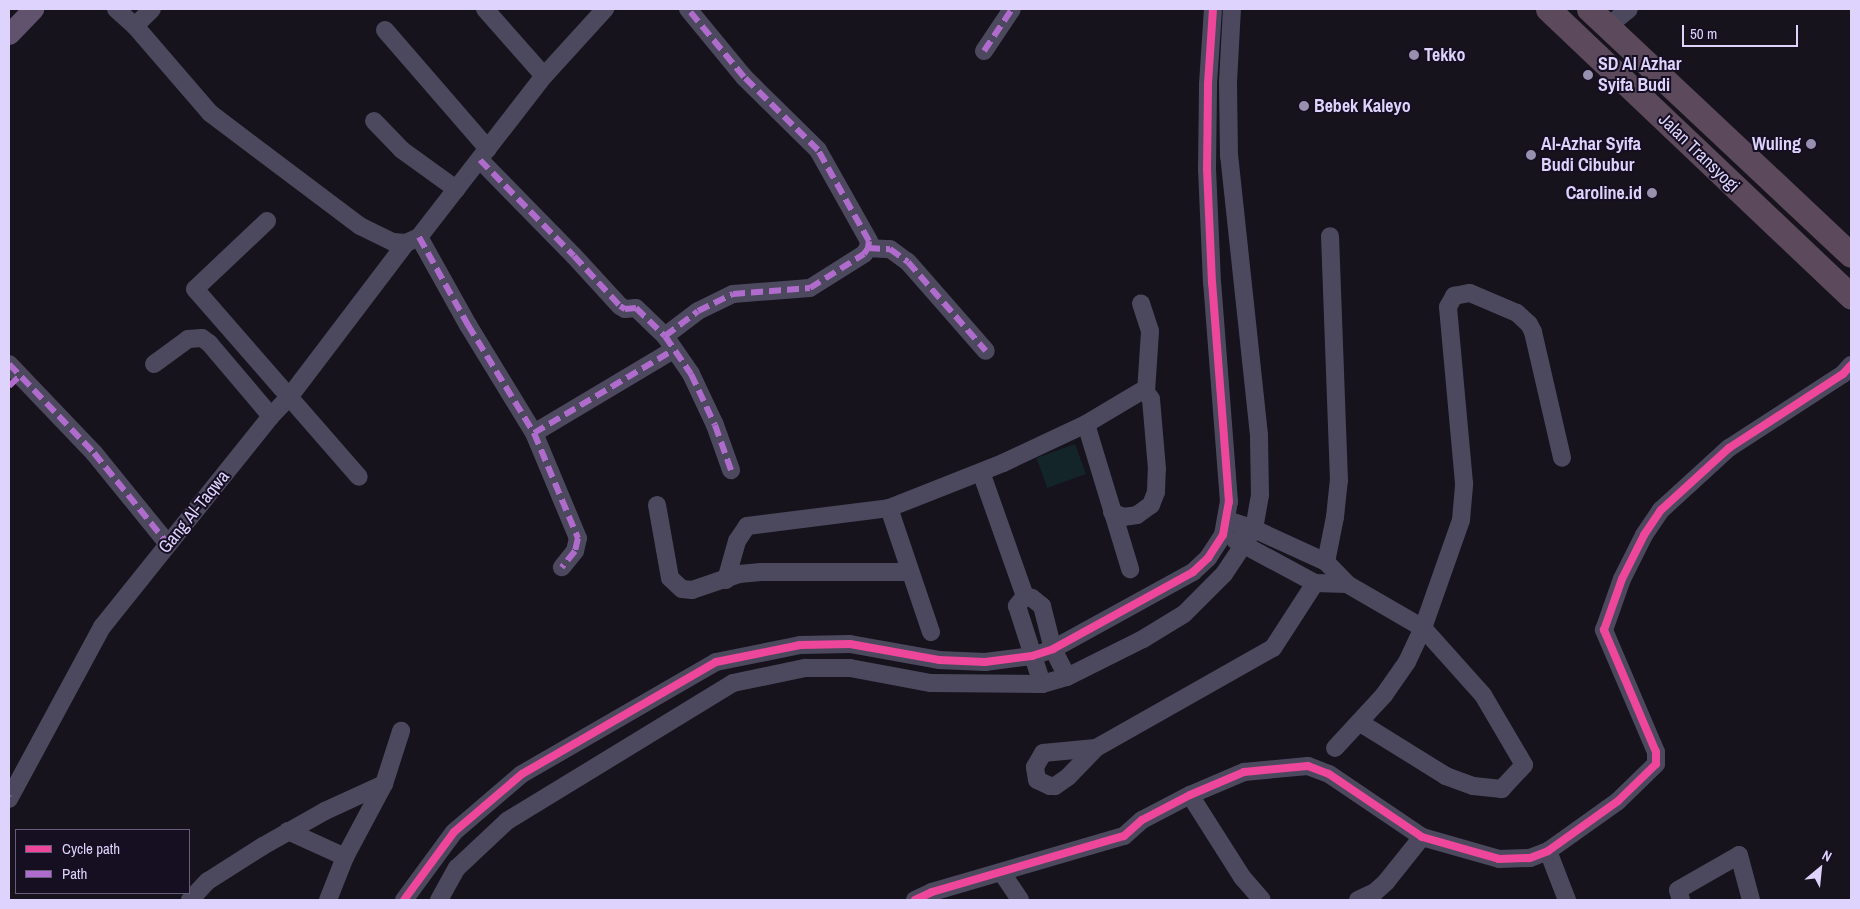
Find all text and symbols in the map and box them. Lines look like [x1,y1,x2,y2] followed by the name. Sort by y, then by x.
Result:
[1685,15,1801,47] scale bar
[1690,23,1717,44] text: 50 m
[1424,44,1466,66] place label: Tekko
[1408,49,1420,61] marker: Tekko
[1598,54,1682,96] place label: SD Al Azhar Syifa Budi
[1582,69,1594,81] marker: SD Al Azhar Syifa Budi
[1314,95,1411,117] place label: Bebek Kaleyo
[1298,100,1310,112] marker: Bebek Kaleyo
[1654,109,1744,197] street label: Jalan Transyogi
[1752,133,1801,155] place label: Wuling
[1541,134,1641,176] place label: Al-Azhar Syifa Budi Cibubur
[1805,138,1817,150] marker: Wuling
[1525,149,1537,161] marker: Al-Azhar Syifa Budi Cibubur
[1566,182,1642,204] place label: Caroline.id
[1646,187,1658,199] marker: Caroline.id
[154,466,234,558] street label: Gang Al-Taqwa
[15,829,190,894] legend
[62,838,120,859] text: Cycle path
[1795,844,1845,894] north arrow
[1819,846,1835,866] text: N
[62,863,87,884] text: Path

